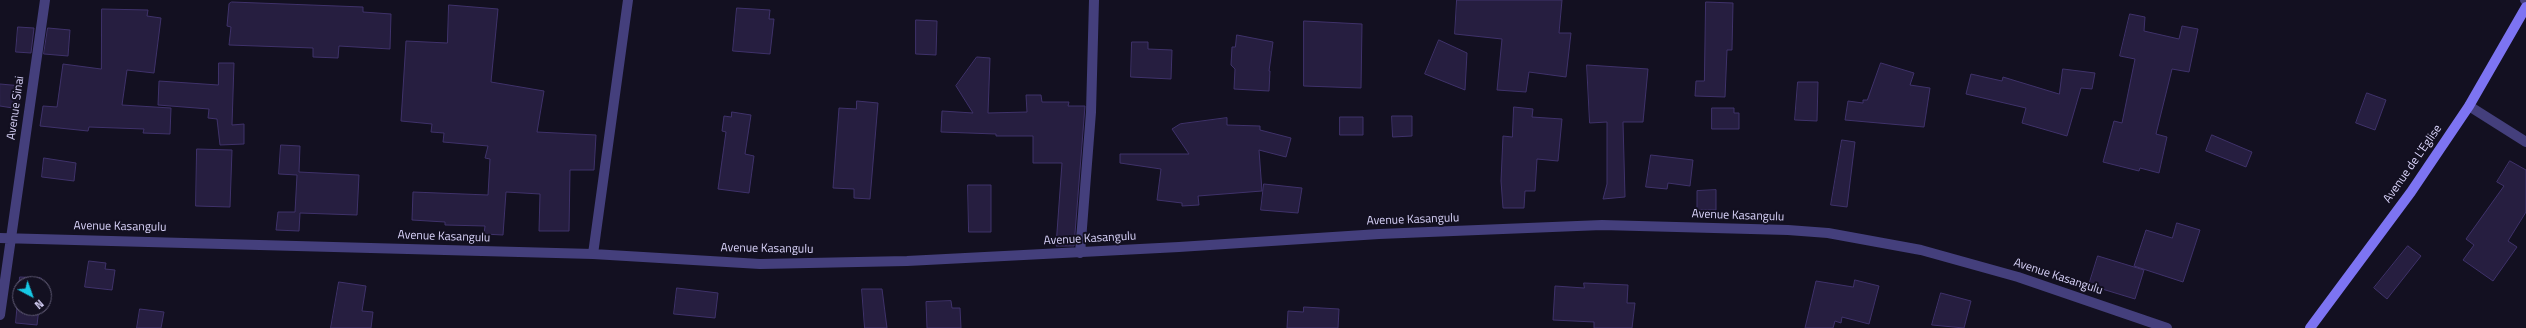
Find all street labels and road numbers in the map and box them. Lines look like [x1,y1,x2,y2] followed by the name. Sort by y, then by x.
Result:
[4,75,28,141] street label: Avenue Sinai
[2381,122,2445,206] street label: Avenue de L'Eglise
[1691,207,1785,225] street label: Avenue Kasangulu
[1366,211,1460,229] street label: Avenue Kasangulu
[74,219,166,235] street label: Avenue Kasangulu
[397,228,491,246] street label: Avenue Kasangulu
[1043,229,1137,249] street label: Avenue Kasangulu
[721,241,813,257] street label: Avenue Kasangulu
[2012,256,2104,298] street label: Avenue Kasangulu

